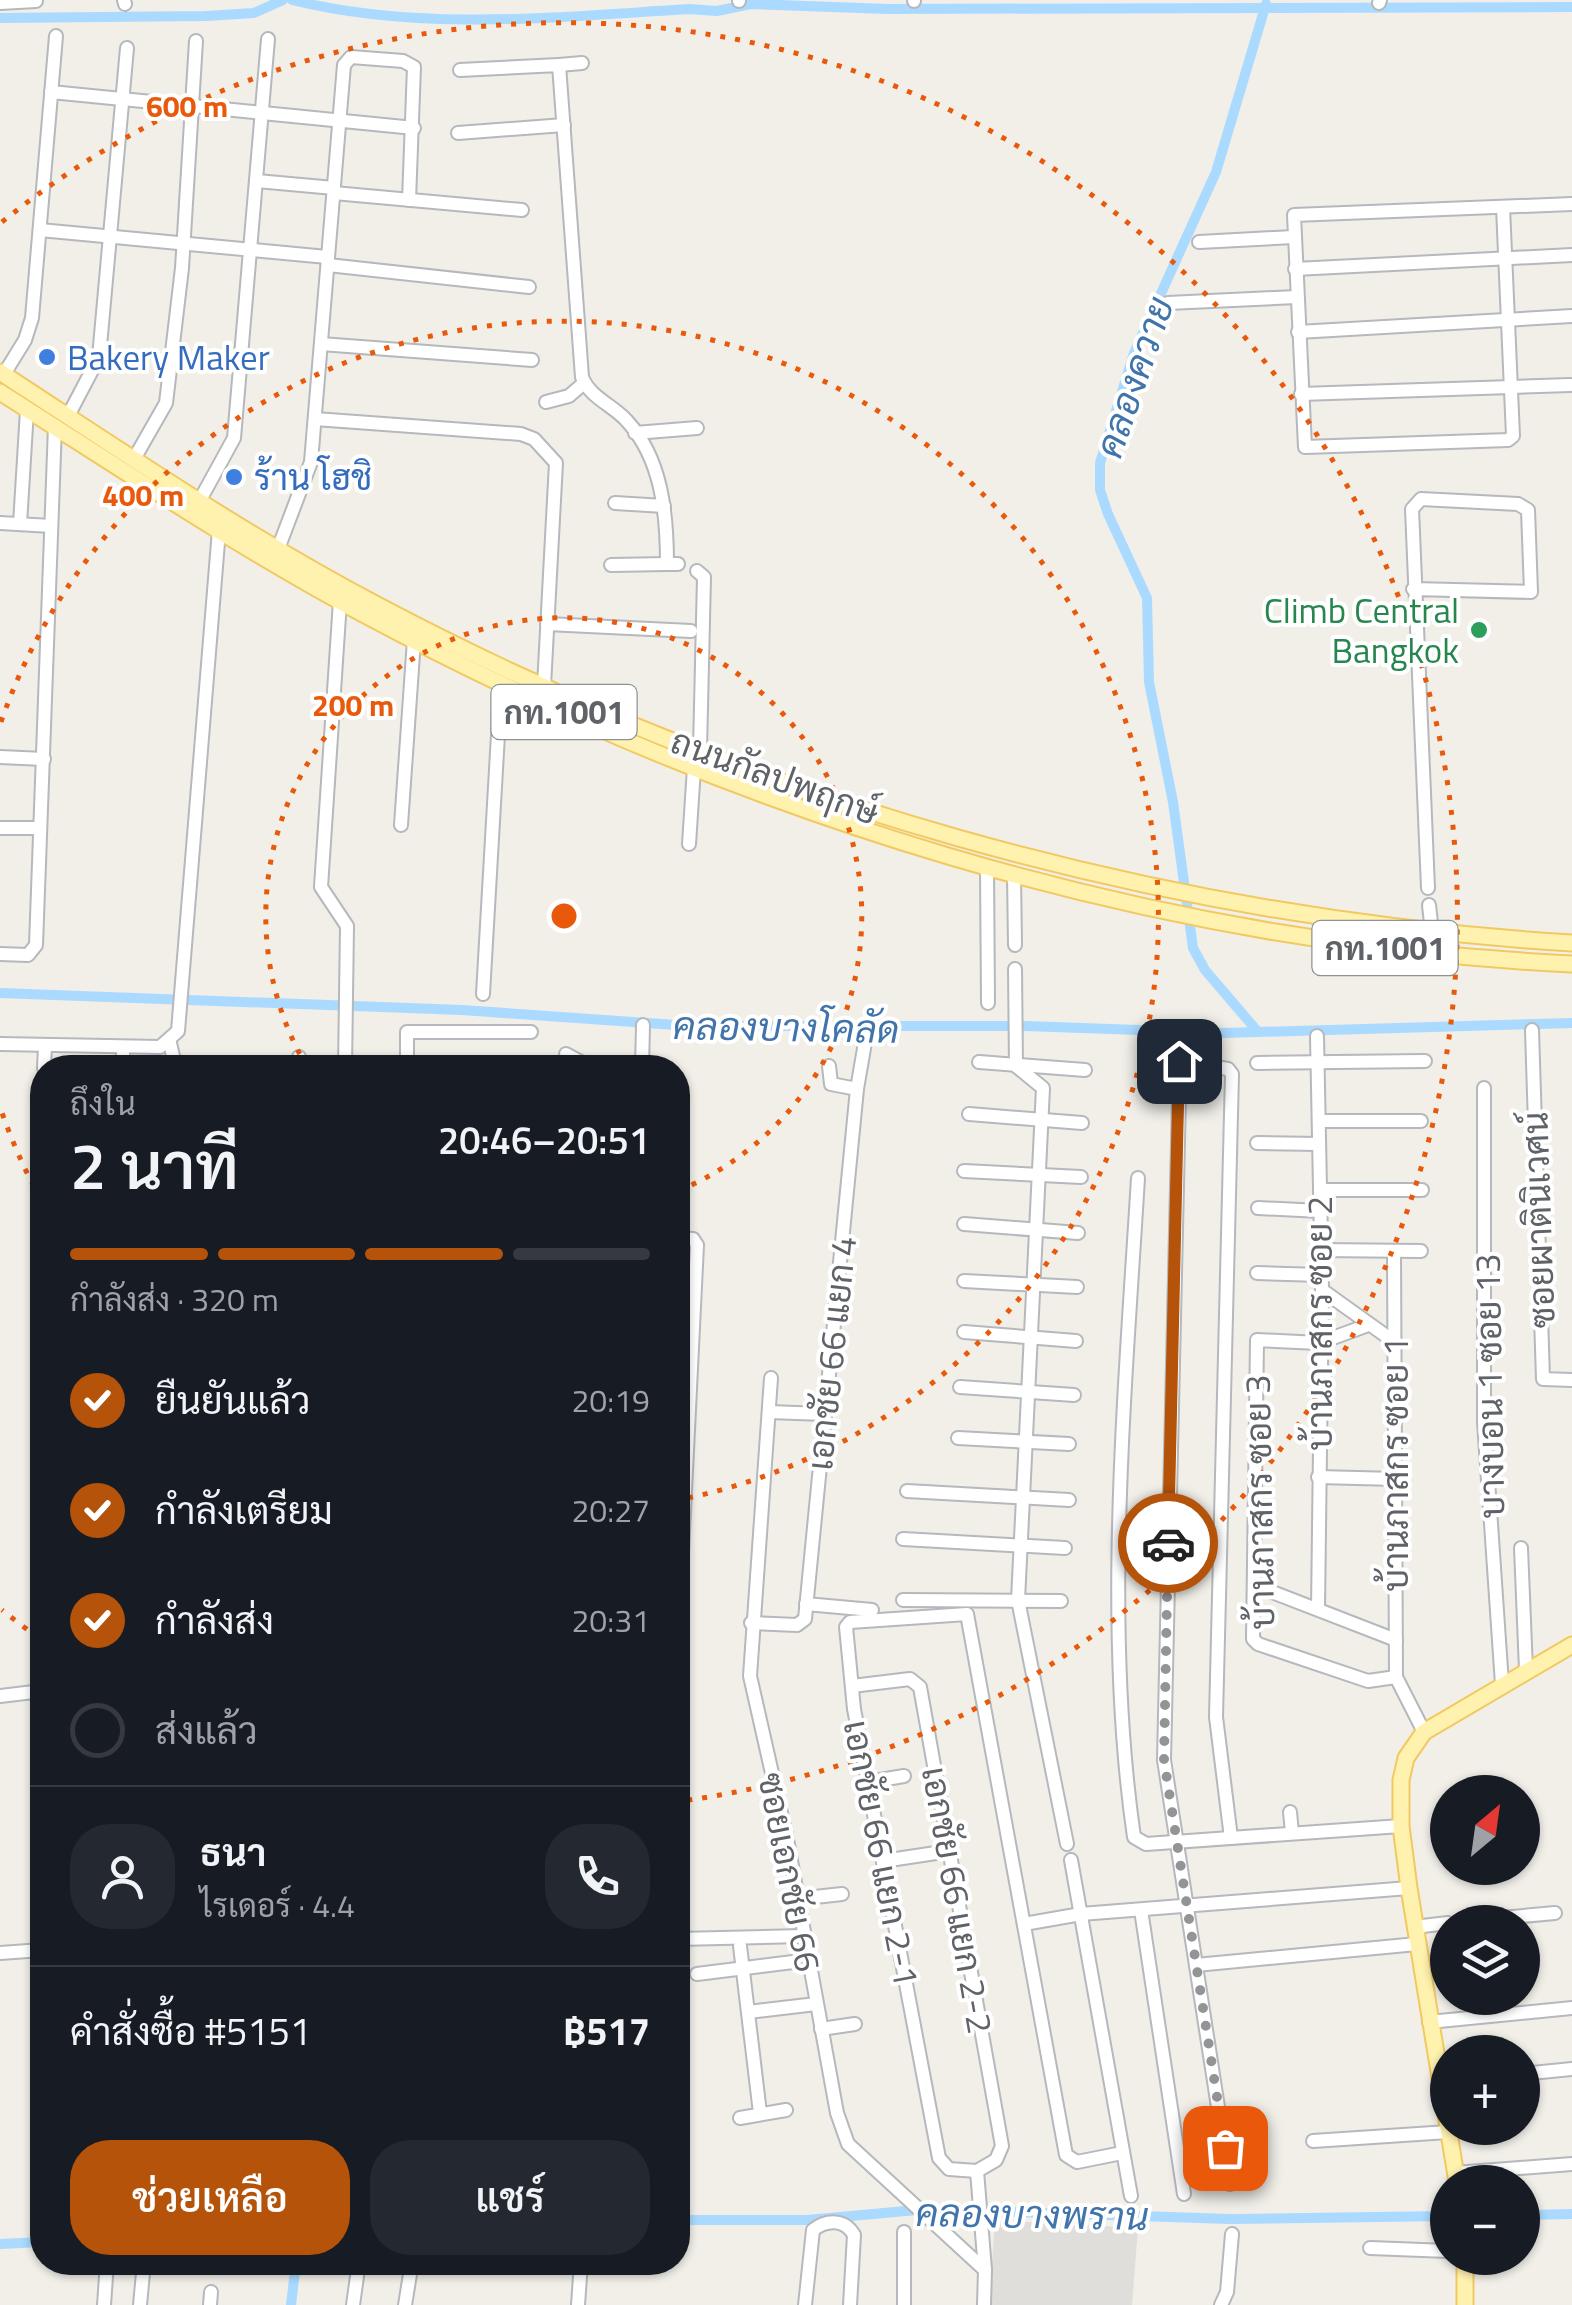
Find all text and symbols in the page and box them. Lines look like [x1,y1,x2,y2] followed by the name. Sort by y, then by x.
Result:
[146,83,228,129] text: 600 m
[1079,288,1189,465] water label: คลองควาย
[67,330,270,384] place label: Bakery Maker
[36,346,58,368] marker: Bakery Maker
[254,450,372,504] place label: ร้าน โฮชิ
[223,466,245,488] marker: ร้าน โฮชิ
[102,472,184,518] text: 400 m
[1264,583,1459,677] place label: Climb Central Bangkok
[1468,619,1490,641] marker: Climb Central Bangkok
[312,682,394,728] text: 200 m
[492,685,636,739] road number: กท.1001
[663,713,888,839] street label: ถนนกัลปพฤกษ์
[546,898,582,934] centre of rings
[1312,921,1458,975] road number: กท.1001
[672,996,900,1058] water label: คลองบางโคลัด
[1137,1019,1222,1104] pin
[1152,1034,1207,1089] icon: home
[70,1079,136,1127] text: ถึงใน
[438,1111,650,1169] text: 20:46–20:51
[1507,1111,1569,1329] street label: ซอยผาตินิเวศน์
[70,1115,239,1214] text: 2 นาที
[1292,1196,1346,1450] street label: บ้านภาสกร ซอย 2
[792,1233,870,1473] street label: เอกชัย 66 แยก 4
[1460,1253,1518,1519] street label: บางบอน 1 ซอย 13
[70,1275,279,1323] text: กำลังส่ง · 320 m
[1368,1337,1422,1591] street label: บ้านภาสกร ซอย 1
[155,1371,310,1429] text: ยืนยันแล้ว
[70,1373,125,1428] icon: check
[1230,1374,1288,1630] street label: บ้านภาสกร ซอย 3
[571,1376,650,1424] text: 20:19
[155,1481,333,1539] text: กำลังเตรียม
[70,1483,125,1538] icon: check
[571,1486,650,1534] text: 20:27
[1118,1493,1218,1593] courier
[1141,1516,1196,1571] icon: car
[155,1591,274,1649] text: กำลังส่ง
[70,1593,125,1648] icon: check
[571,1596,650,1644] text: 20:31
[155,1701,258,1759] text: ส่งแล้ว
[830,1715,934,1991] street label: เอกชัย 66 แยก 2-1
[908,1762,1008,2038] street label: เอกชัย 66 แยก 2-2
[744,1768,836,1976] street label: ซอยเอกชัย 66
[1430,1775,1540,1885] north arrow
[1430,1775,1540,2275] map controls
[200,1823,266,1881] text: ธนา
[70,1824,175,1929] button: person
[545,1824,650,1929] button: phone
[200,1881,355,1929] text: ไรเดอร์ · 4.4
[1430,1905,1540,2015] button: layers
[70,2002,311,2060] text: คำสั่งซื้อ #5151
[563,2002,650,2060] text: ฿517
[1430,2035,1540,2145] button: +
[1183,2106,1268,2191] pin
[1198,2121,1253,2176] icon: bag
[70,2140,350,2255] button: ช่วยเหลือ
[370,2140,650,2255] button: แชร์
[1430,2165,1540,2275] button: −
[915,2183,1149,2245] water label: คลองบางพราน

